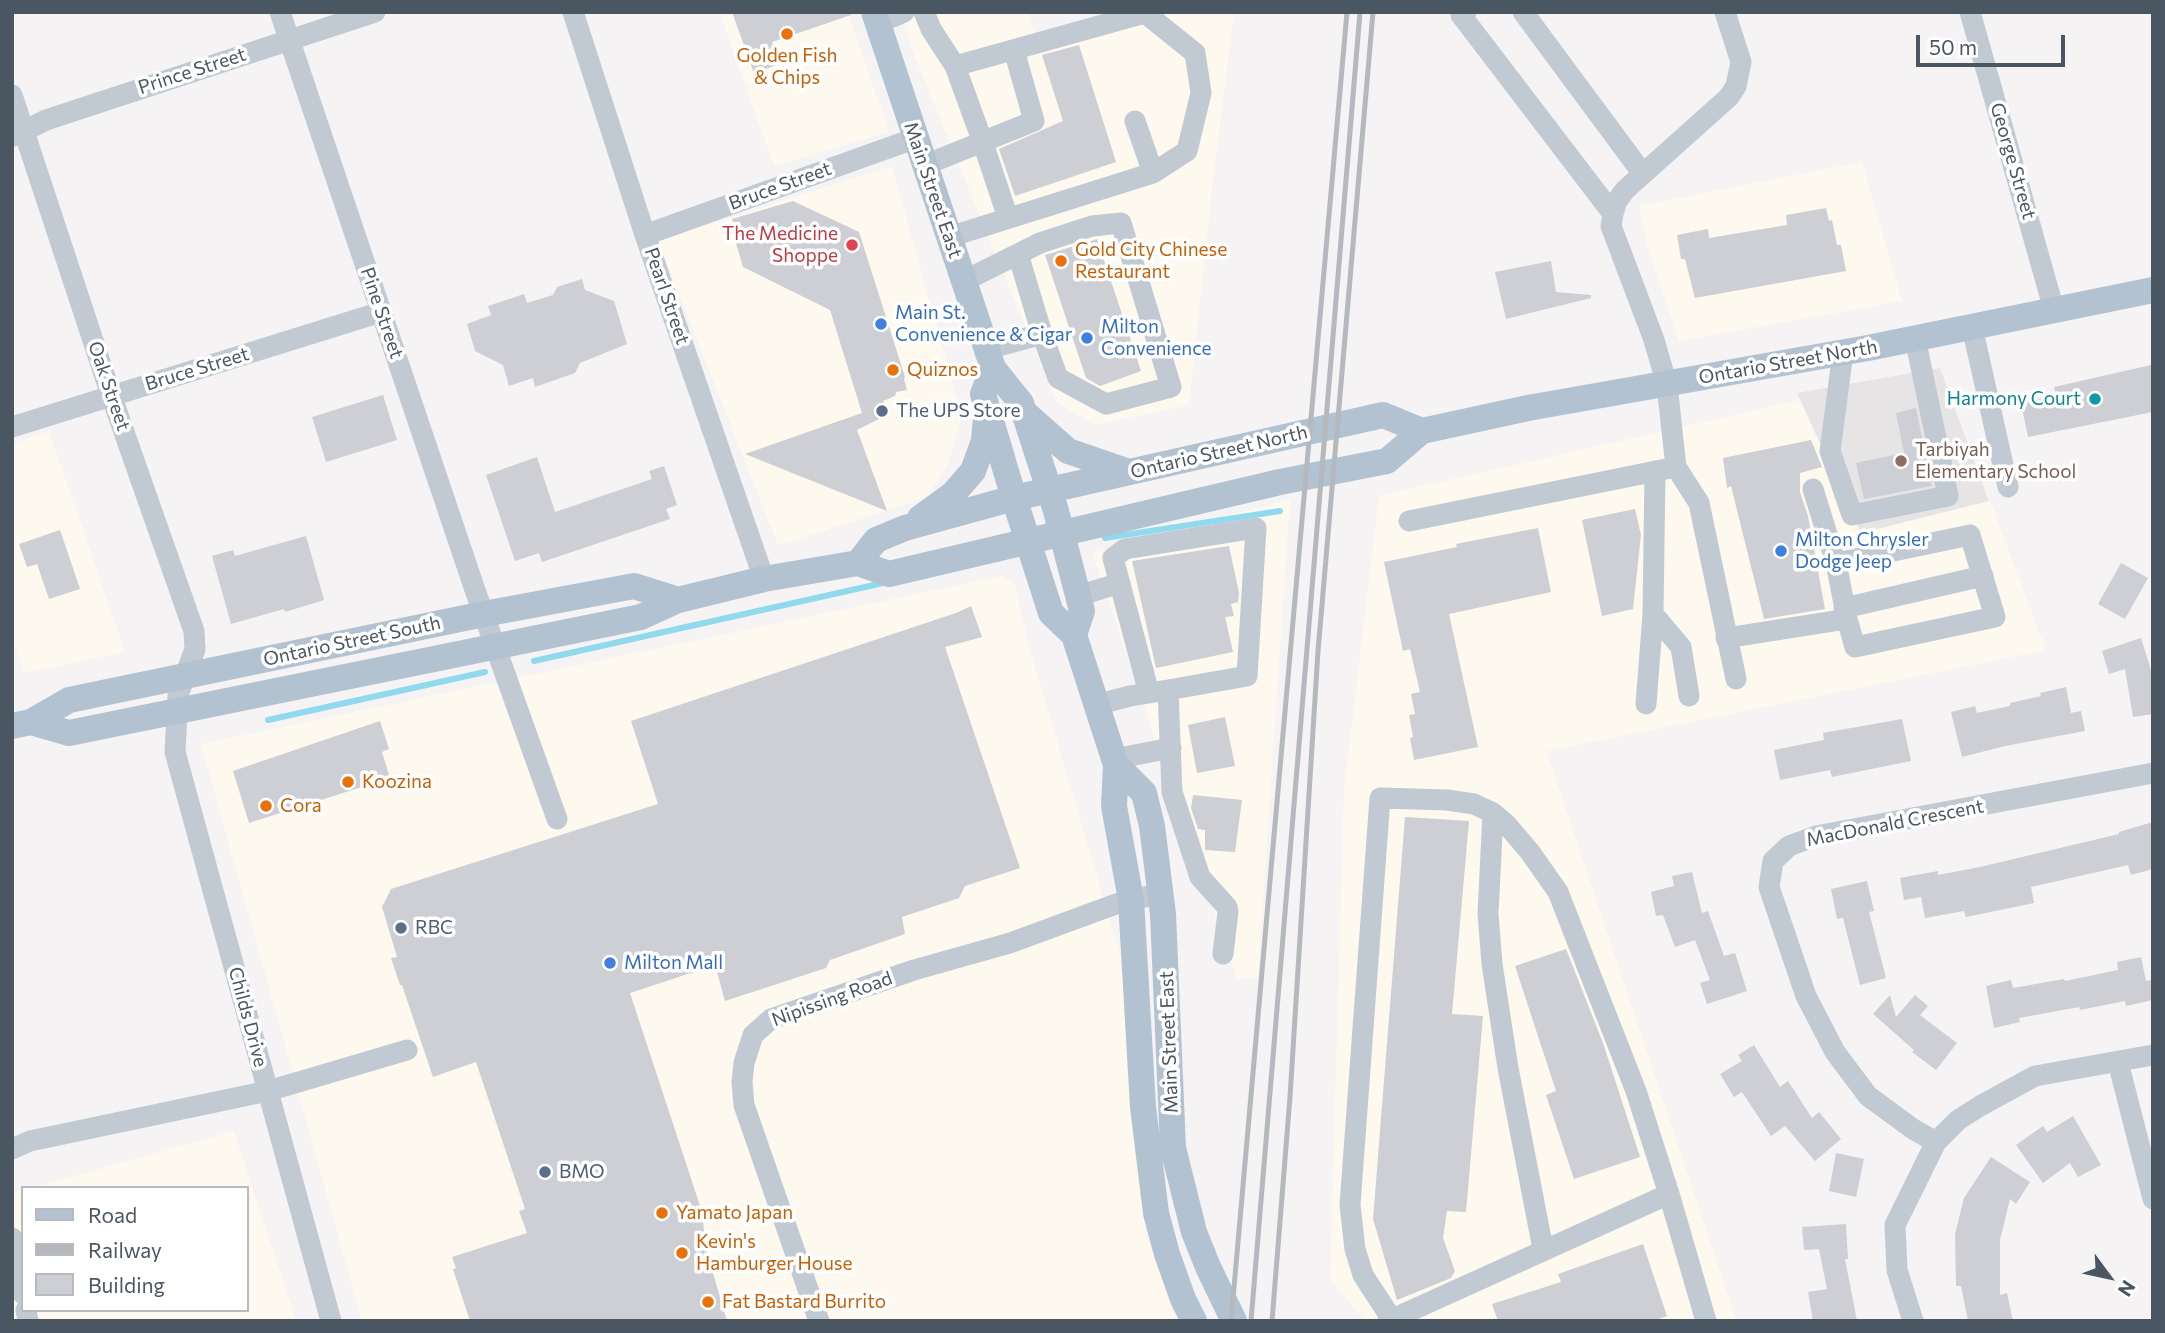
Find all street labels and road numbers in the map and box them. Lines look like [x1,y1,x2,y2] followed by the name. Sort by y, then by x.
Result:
[135,43,249,99] street label: Prince Street
[1985,100,2041,222] street label: George Street
[899,119,967,261] street label: Main Street East
[726,157,834,215] street label: Bruce Street
[640,244,694,348] street label: Pearl Street
[356,264,408,362] street label: Pine Street
[1697,335,1879,389] street label: Ontario Street North
[83,338,135,434] street label: Oak Street
[142,342,252,396] street label: Bruce Street
[1128,421,1310,483] street label: Ontario Street North
[261,611,443,671] street label: Ontario Street South
[1804,795,1986,851] street label: MacDonald Crescent
[224,964,272,1070] street label: Childs Drive
[769,967,895,1031] street label: Nipissing Road
[1155,971,1183,1113] street label: Main Street East

